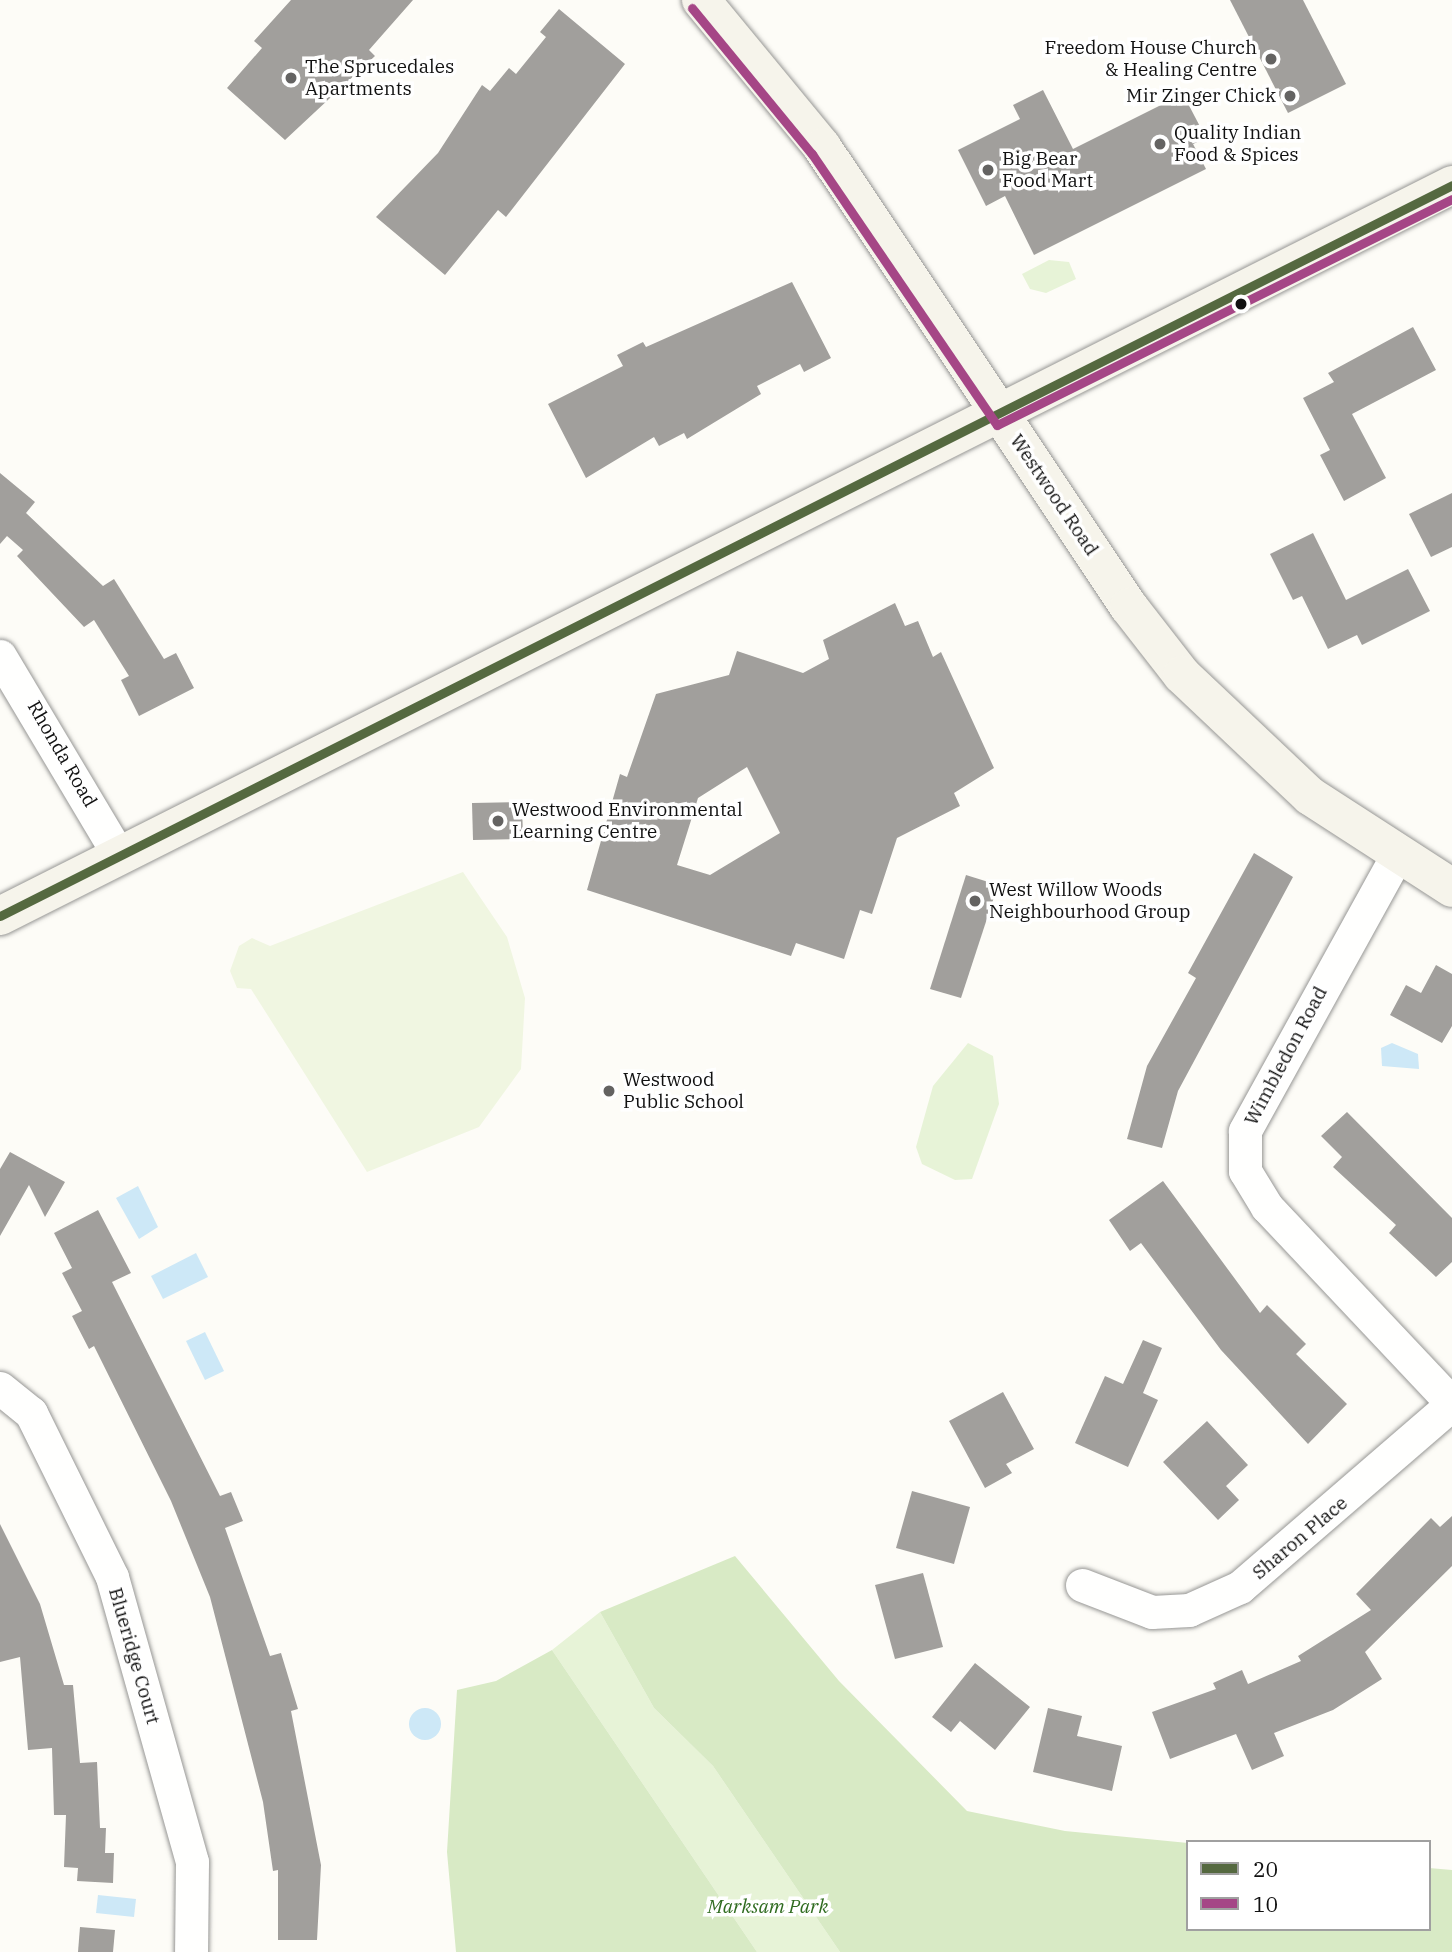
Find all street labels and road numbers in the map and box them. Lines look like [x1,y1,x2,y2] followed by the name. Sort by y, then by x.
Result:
[1005,430,1103,560] street label: Westwood Road
[22,697,102,811] street label: Rhonda Road
[1240,983,1332,1129] street label: Wimbledon Road
[1248,1492,1352,1584] street label: Sharon Place
[104,1585,164,1727] street label: Blueridge Court

